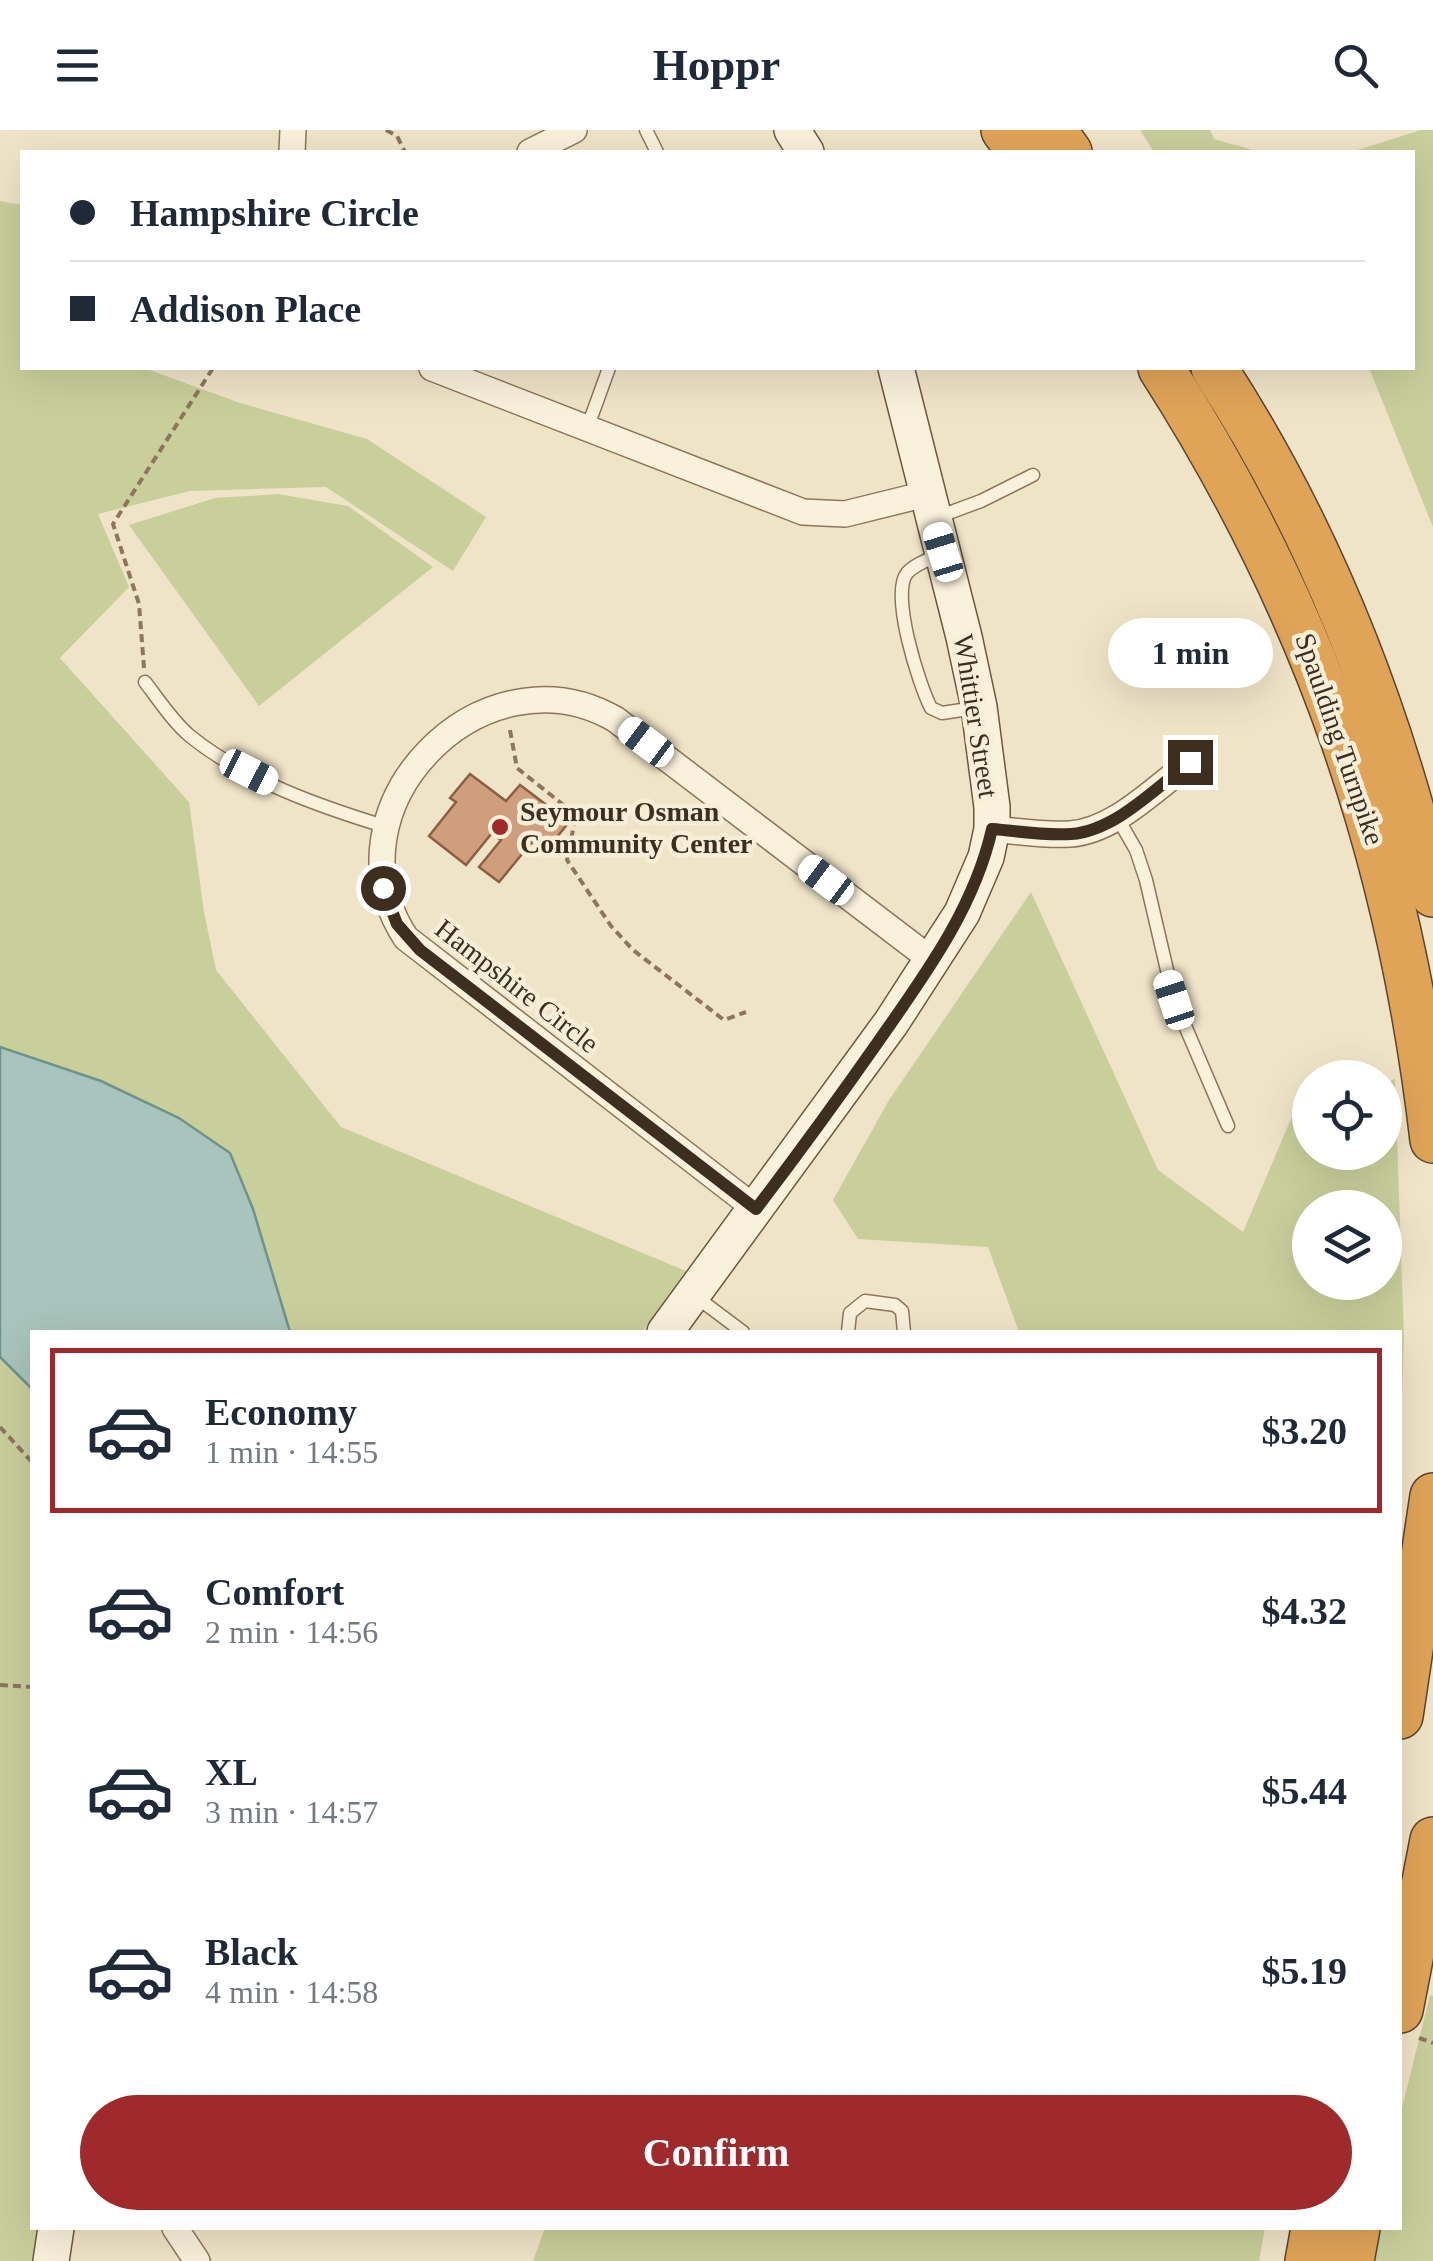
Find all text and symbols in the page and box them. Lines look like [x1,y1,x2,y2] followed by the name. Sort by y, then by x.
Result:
[50,38,105,93] icon: menu
[1328,38,1383,93] icon: search
[653,40,780,90] text: Hoppr
[130,192,419,234] text: Hampshire Circle
[130,288,361,330] text: Addison Place
[920,519,966,585] car
[1108,617,1272,687] callout: 1 min
[1289,629,1391,849] street label: Spaulding Turnpike
[948,632,1004,800] street label: Whittier Street
[1152,635,1229,671] text: 1 min
[613,712,679,772] car
[1168,740,1213,785] route end
[215,745,283,799] car
[520,796,753,859] place label: Seymour Osman Community Center
[489,816,511,838] marker: Seymour Osman Community Center
[793,850,859,910] car
[361,866,406,911] route start
[429,913,605,1059] street label: Hampshire Circle
[1150,967,1198,1033] car
[1292,1060,1402,1300] map controls
[1292,1060,1402,1170] button: locate
[1292,1190,1402,1300] button: layers
[85,1386,175,1476] icon: car
[205,1391,357,1433] text: Economy
[1262,1410,1347,1452] text: $3.20
[205,1434,378,1470] text: 1 min · 14:55
[85,1566,175,1656] icon: car
[205,1571,344,1613] text: Comfort
[1262,1590,1347,1632] text: $4.32
[205,1614,378,1650] text: 2 min · 14:56
[85,1746,175,1836] icon: car
[205,1751,258,1793] text: XL
[1262,1770,1347,1812] text: $5.44
[205,1794,378,1830] text: 3 min · 14:57
[85,1926,175,2016] icon: car
[205,1931,298,1973] text: Black
[1262,1950,1347,1992] text: $5.19
[205,1974,378,2010] text: 4 min · 14:58
[80,2095,1352,2210] button: Confirm

